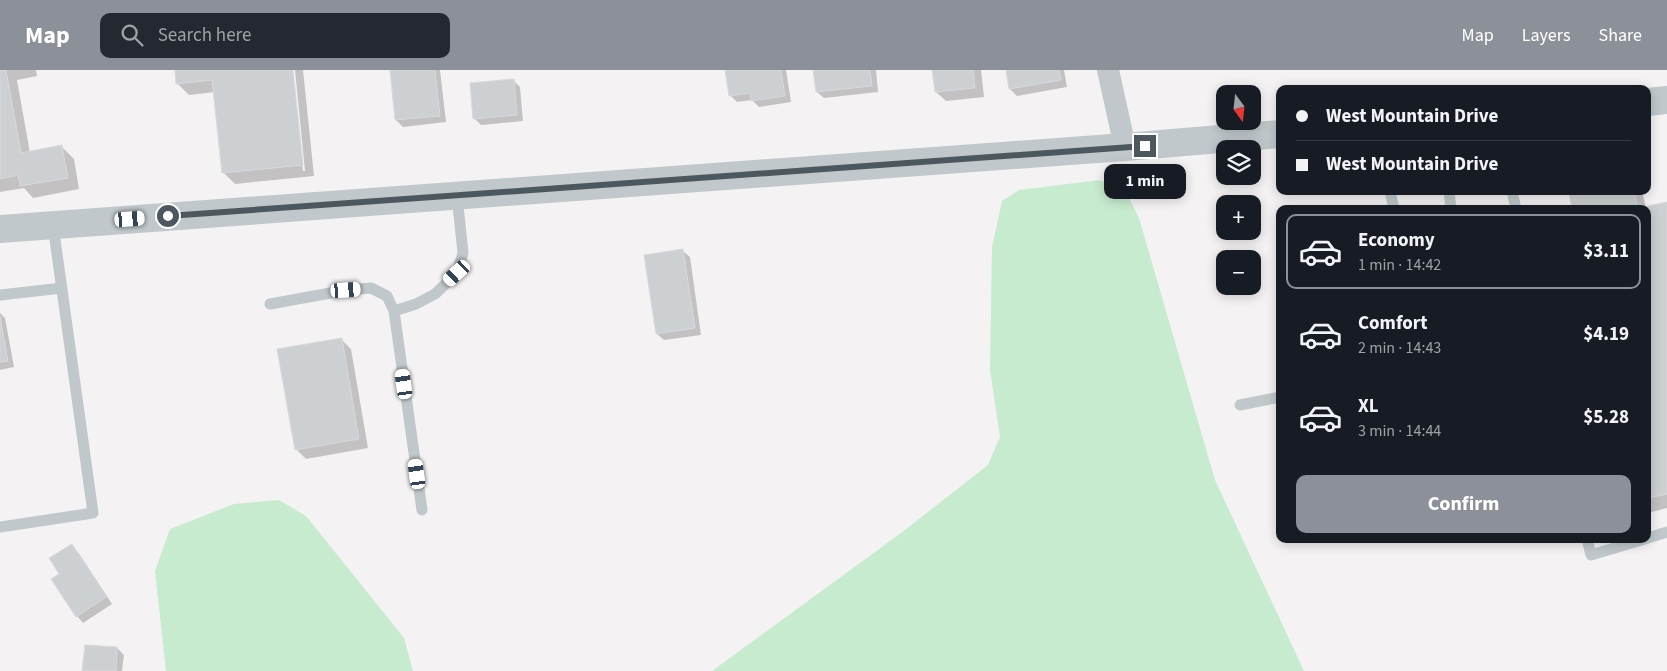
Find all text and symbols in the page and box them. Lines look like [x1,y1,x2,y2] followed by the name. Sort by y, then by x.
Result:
[100,13,450,58] search box
[25,18,70,53] text: Map
[118,21,146,49] icon: search
[158,22,251,49] text: Search here
[1462,23,1494,48] text: Map
[1522,23,1571,48] text: Layers
[1599,23,1642,48] text: Share
[1216,85,1261,130] north arrow
[1216,85,1261,295] map controls
[1326,103,1498,130] text: West Mountain Drive
[1134,135,1156,157] route end
[1216,140,1261,185] button: layers
[1326,151,1498,178] text: West Mountain Drive
[1104,164,1186,198] callout: 1 min
[1126,170,1164,192] text: 1 min
[1216,195,1261,240] button: +
[157,205,179,227] route start
[114,210,145,228] car
[1358,227,1435,254] text: Economy
[1298,229,1343,274] icon: car
[1583,238,1629,265] text: $3.11
[1216,250,1261,295] button: −
[1358,254,1441,276] text: 1 min · 14:42
[440,257,473,289] car
[330,281,361,299] car
[1358,310,1428,337] text: Comfort
[1298,312,1343,357] icon: car
[1583,321,1629,348] text: $4.19
[1358,337,1441,359] text: 2 min · 14:43
[394,368,413,400] car
[1358,393,1379,420] text: XL
[1298,395,1343,440] icon: car
[1583,404,1629,431] text: $5.28
[1358,420,1441,442] text: 3 min · 14:44
[407,458,426,490] car
[1296,475,1631,533] button: Confirm

